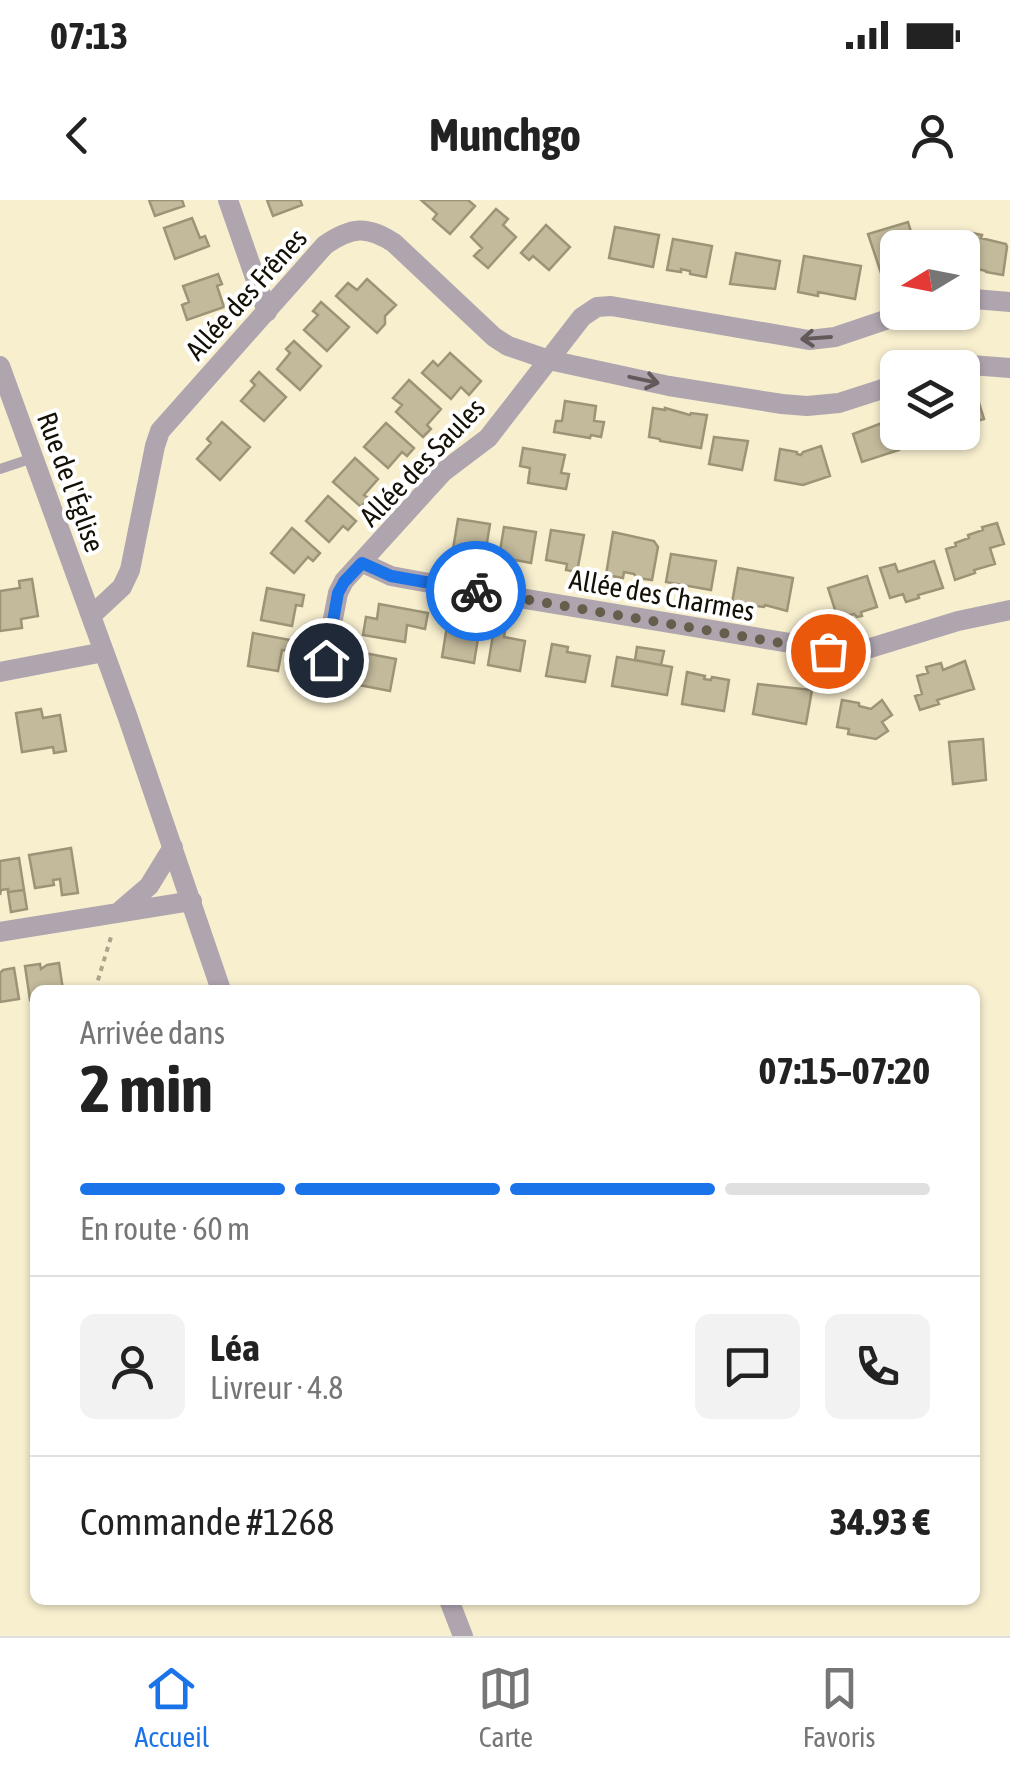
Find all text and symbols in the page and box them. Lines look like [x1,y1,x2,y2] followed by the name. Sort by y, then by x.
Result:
[50,14,128,57] text: 07:13
[50,108,105,163] icon: back
[905,108,960,163] icon: person
[429,109,581,161] text: Munchgo
[179,222,313,366] street label: Allée des Frênes
[880,230,980,330] north arrow
[880,230,980,450] map controls
[800,329,832,348] one-way arrow
[880,350,980,450] button: layers
[627,372,659,391] one-way arrow
[353,391,491,533] street label: Allée des Saules
[31,408,111,556] street label: Rue de l'Église
[426,541,526,641] courier
[567,563,757,627] street label: Allée des Charmes
[449,564,504,619] icon: bike
[786,609,871,694] pin
[284,618,369,703] pin
[801,624,856,679] icon: bag
[299,633,354,688] icon: home
[80,1014,225,1051] text: Arrivée dans
[758,1049,930,1092] text: 07:15–07:20
[80,1051,213,1126] text: 2 min
[80,1210,250,1247] text: En route · 60 m
[80,1314,185,1419] button: person
[695,1314,800,1419] button: chat
[825,1314,930,1419] button: phone
[210,1326,260,1369] text: Léa
[210,1369,343,1406] text: Livreur · 4.8
[80,1500,334,1543] text: Commande #1268
[829,1500,930,1543] text: 34.93 €
[135,1661,209,1753] tab: Accueil
[478,1661,533,1753] tab: Carte
[803,1661,875,1753] tab: Favoris

